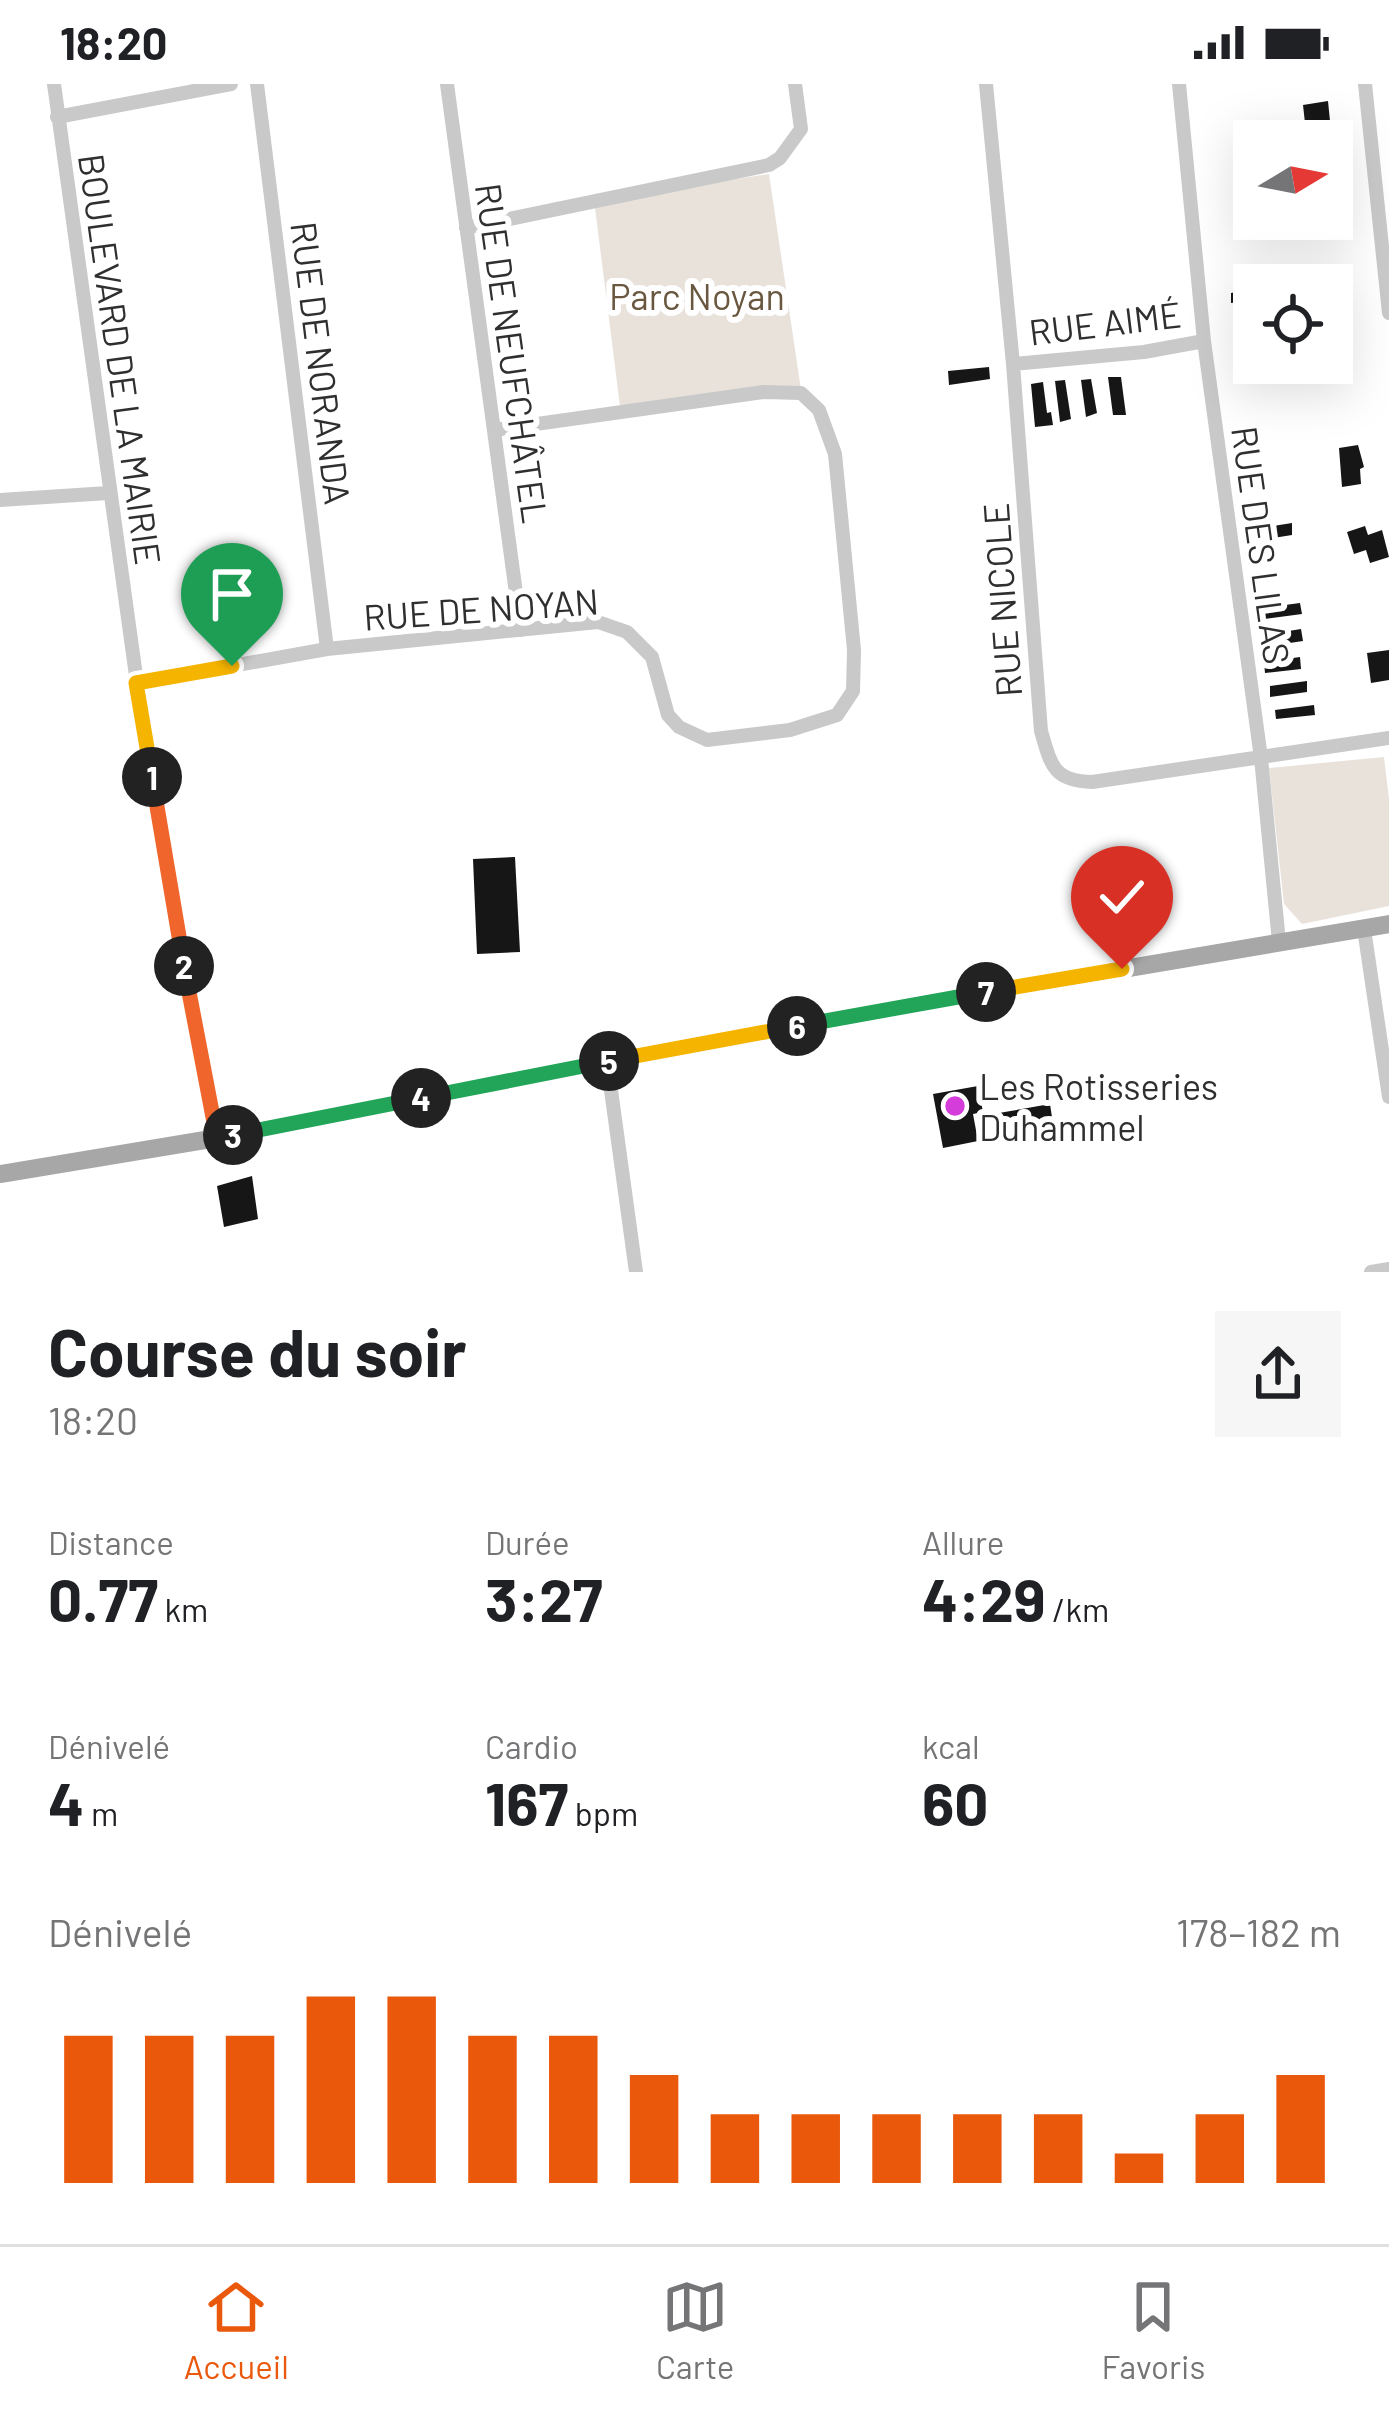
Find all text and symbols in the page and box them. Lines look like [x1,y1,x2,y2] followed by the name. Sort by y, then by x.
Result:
[60,15,168,69] text: 18:20
[1233,120,1353,240] north arrow
[1233,120,1353,384] map controls
[71,151,171,567] street label: BOULEVARD DE LA MAIRIE
[468,180,558,526] street label: RUE DE NEUFCHÂTEL
[283,219,361,507] street label: RUE DE NORANDA
[1233,264,1353,384] button: locate
[609,274,785,317] park label: Parc Noyan
[1026,291,1184,353] street label: RUE AIMÉ
[1224,423,1300,667] street label: RUE DES LILAS
[973,501,1029,699] street label: RUE NICOLE
[181,543,283,666] pin
[199,561,265,627] icon: arrive
[362,578,600,638] street label: RUE DE NOYAN
[122,747,182,807] pin: 1
[146,757,158,797] text: 1
[1071,846,1173,969] pin
[1089,864,1155,930] icon: check
[154,936,214,996] pin: 2
[175,946,193,986] text: 2
[956,962,1016,1022] pin: 7
[978,972,994,1012] text: 7
[767,996,827,1056] pin: 6
[788,1006,806,1046] text: 6
[579,1031,639,1091] pin: 5
[600,1041,618,1081] text: 5
[979,1064,1218,1148] place label: Les Rotisseries Duhammel
[391,1068,451,1128] pin: 4
[411,1078,431,1118] text: 4
[942,1093,968,1119] marker: Les Rotisseries Duhammel
[203,1105,263,1165] pin: 3
[224,1115,242,1155] text: 3
[48,1311,466,1390] text: Course du soir
[1215,1311,1341,1437] button: share
[48,1396,138,1443] text: 18:20
[48,1522,174,1562] text: Distance
[485,1522,570,1562] text: Durée
[922,1522,1004,1562] text: Allure
[48,1562,158,1634] text: 0.77
[485,1562,603,1634] text: 3:27
[922,1562,1046,1634] text: 4:29
[158,1589,208,1629] text: km
[1046,1589,1109,1629] text: /km
[48,1726,170,1766] text: Dénivelé
[485,1726,578,1766] text: Cardio
[922,1726,980,1766] text: kcal
[48,1766,84,1838] text: 4
[485,1766,568,1838] text: 167
[922,1766,988,1838] text: 60
[84,1793,118,1833] text: m
[568,1793,638,1833] text: bpm
[48,1908,192,1955] text: Dénivelé
[1176,1908,1341,1955] text: 178–182 m
[184,2274,289,2386] tab: Accueil
[656,2274,734,2386] tab: Carte
[1102,2274,1205,2386] tab: Favoris

